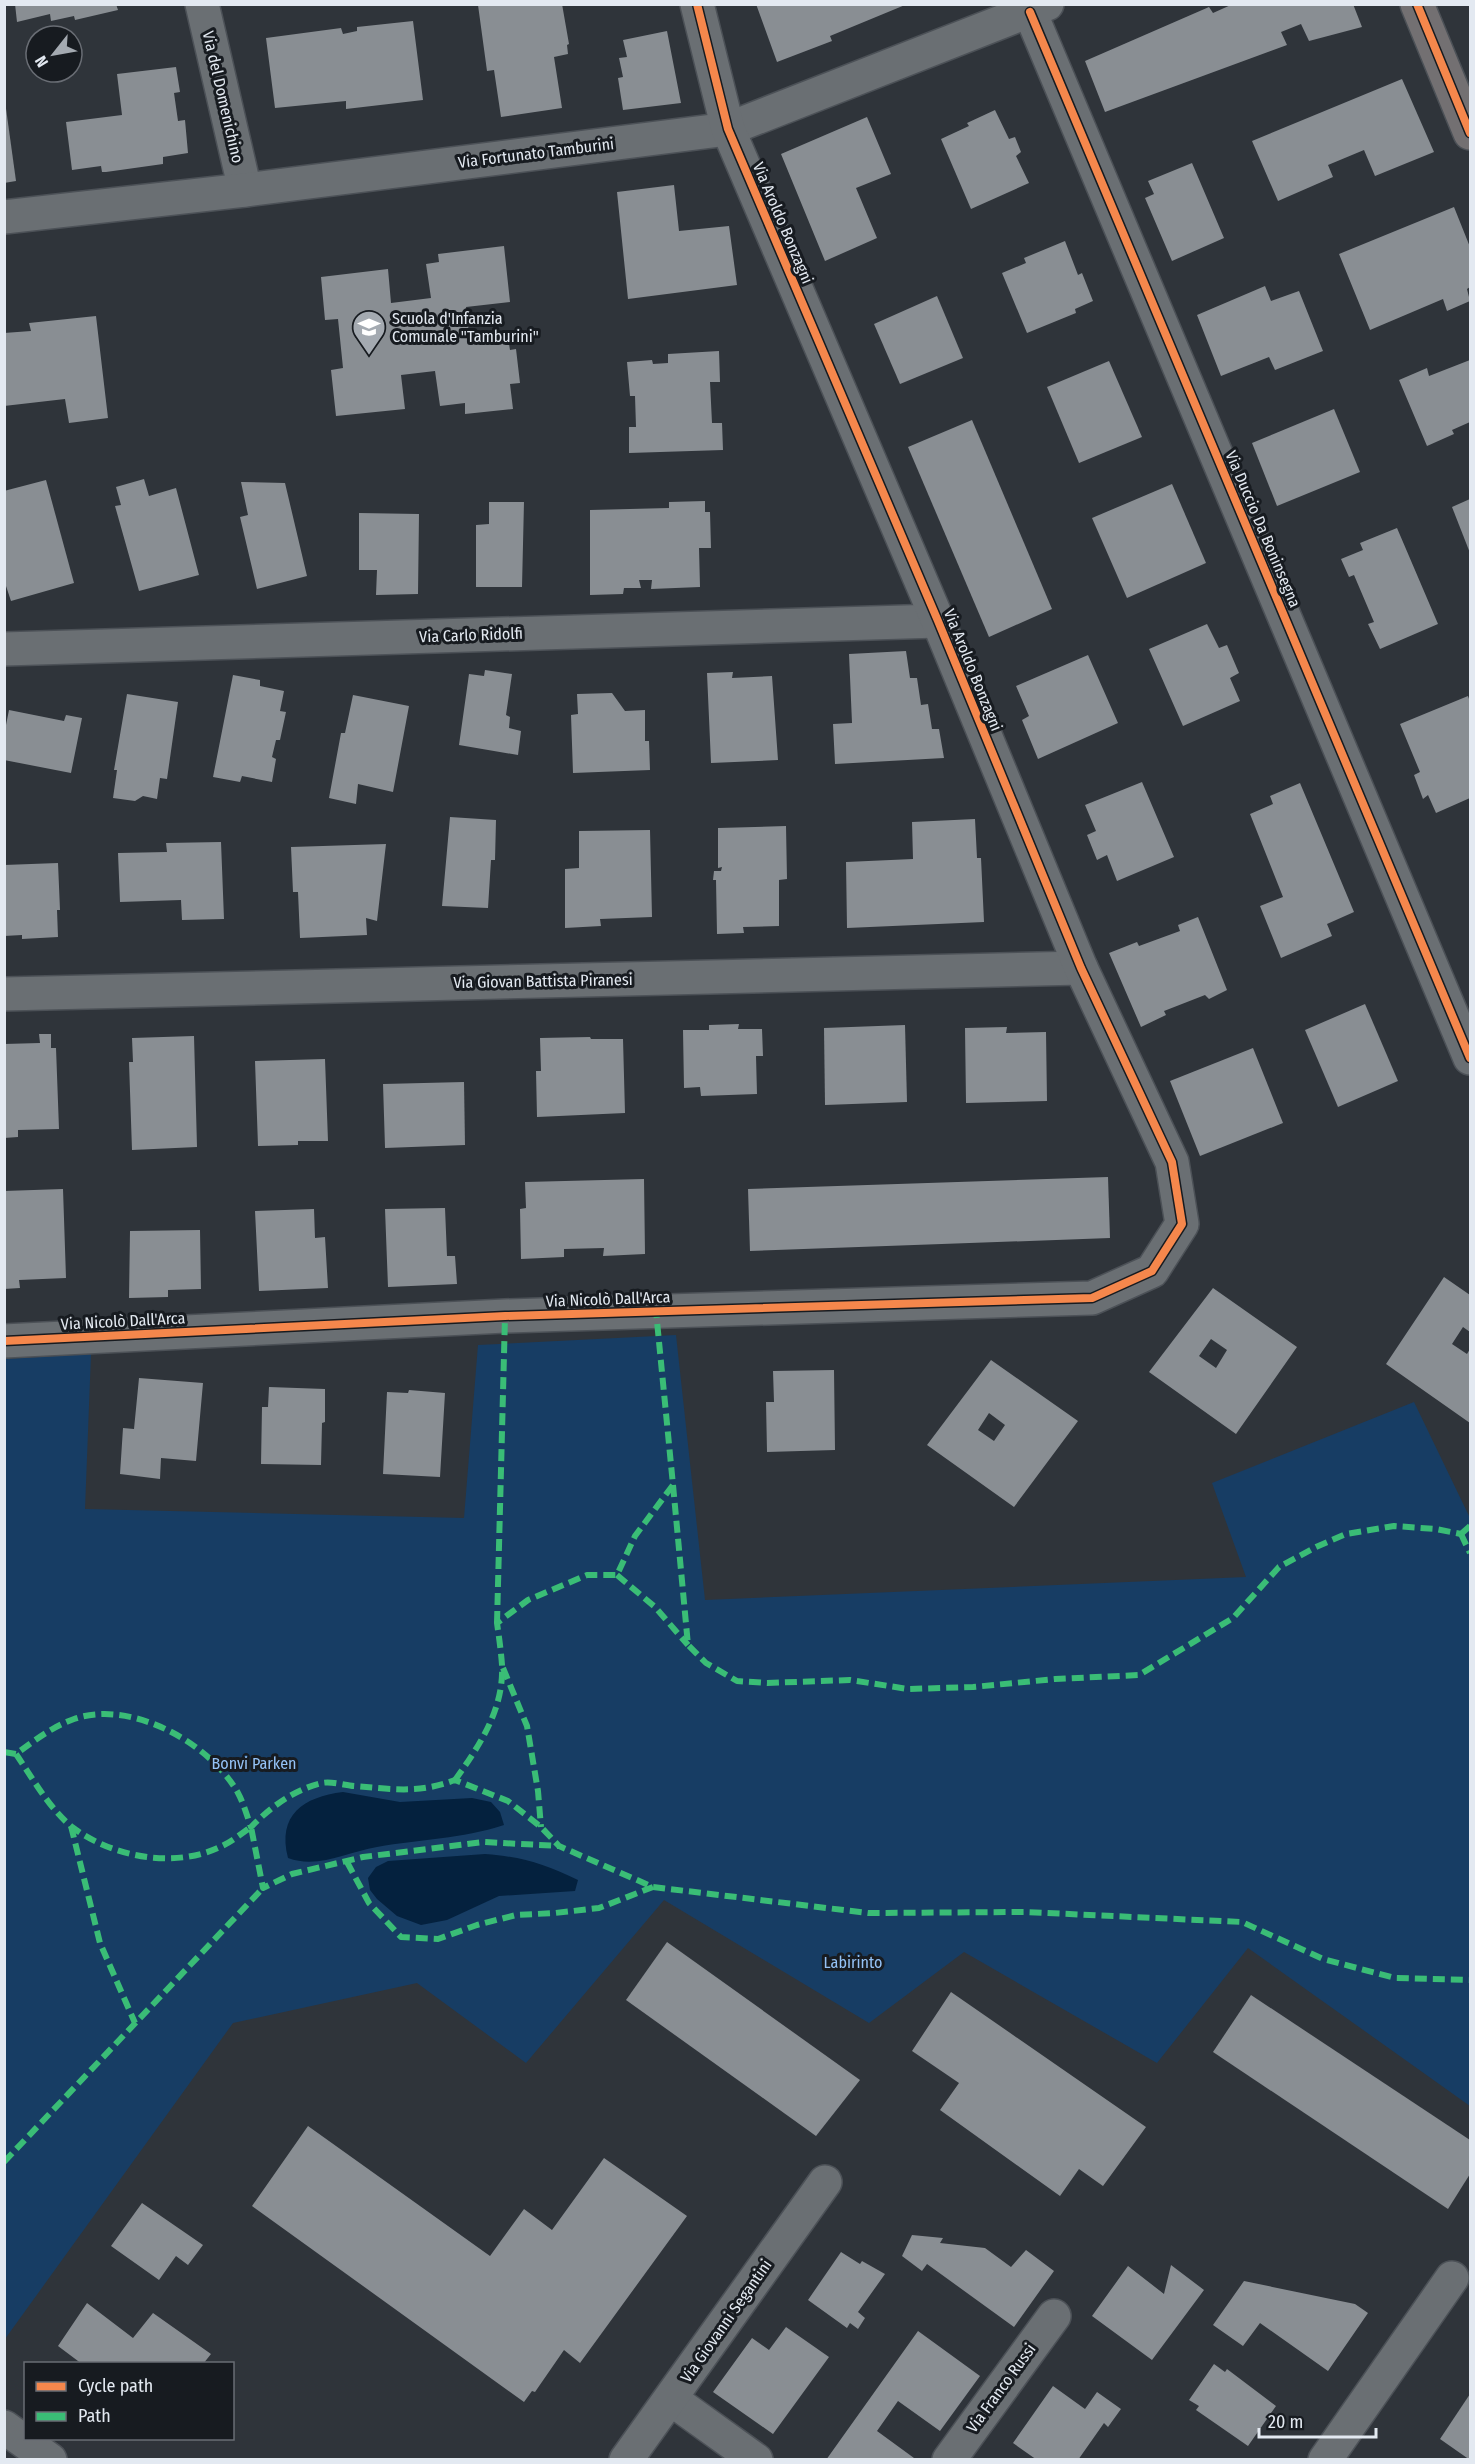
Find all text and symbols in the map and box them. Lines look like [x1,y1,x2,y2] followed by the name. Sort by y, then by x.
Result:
[24,24,84,84] north arrow
[199,29,247,165] street label: Via del Domenichino
[31,52,52,70] text: N
[457,134,615,172] street label: Via Fortunato Tamburini
[749,159,817,287] street label: Via Aroldo Bonzagni
[351,309,387,356] school or university icon: Scuola d'Infanzia Comunale "Tamburini"
[392,309,539,346] place label: Scuola d'Infanzia Comunale "Tamburini"
[1221,448,1305,610] street label: Via Duccio Da Boninsegna
[940,606,1006,734] street label: Via Aroldo Bonzagni
[419,624,523,646] street label: Via Carlo Ridolfi
[453,970,633,992] street label: Via Giovan Battista Piranesi
[545,1287,671,1311] street label: Via Nicolò Dall'Arca
[60,1308,186,1334] street label: Via Nicolò Dall'Arca
[211,1754,297,1773] park label: Bonvi Parken
[824,1953,882,1972] park label: Labirinto
[676,2256,776,2386] street label: Via Giovanni Segantini
[962,2340,1040,2436] street label: Via Franco Russi
[24,2362,234,2440] legend
[78,2375,153,2397] text: Cycle path
[1259,2401,1376,2439] scale bar
[78,2405,111,2427] text: Path
[1268,2411,1303,2433] text: 20 m

